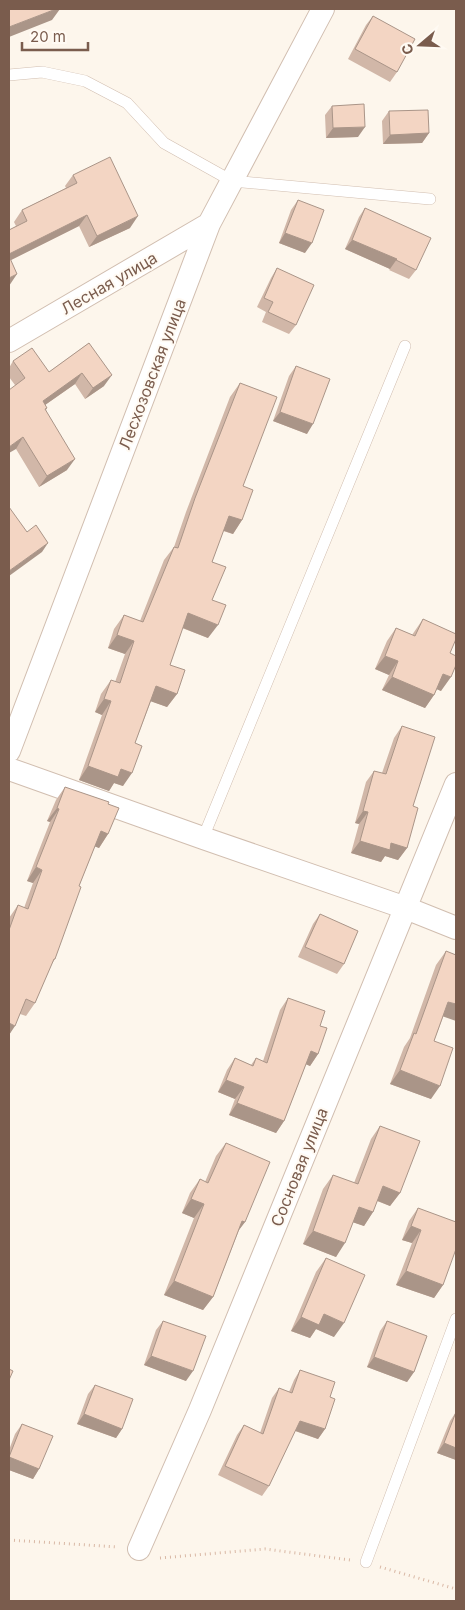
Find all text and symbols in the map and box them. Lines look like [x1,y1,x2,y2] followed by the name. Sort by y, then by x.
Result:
[22,20,89,52] scale bar
[395,20,445,70] north arrow
[30,27,66,46] text: 20 m
[398,42,417,57] text: С
[57,247,161,319] street label: Лесная улица
[114,296,190,452] street label: Лесхозовская улица
[266,1105,332,1229] street label: Сосновая улица

